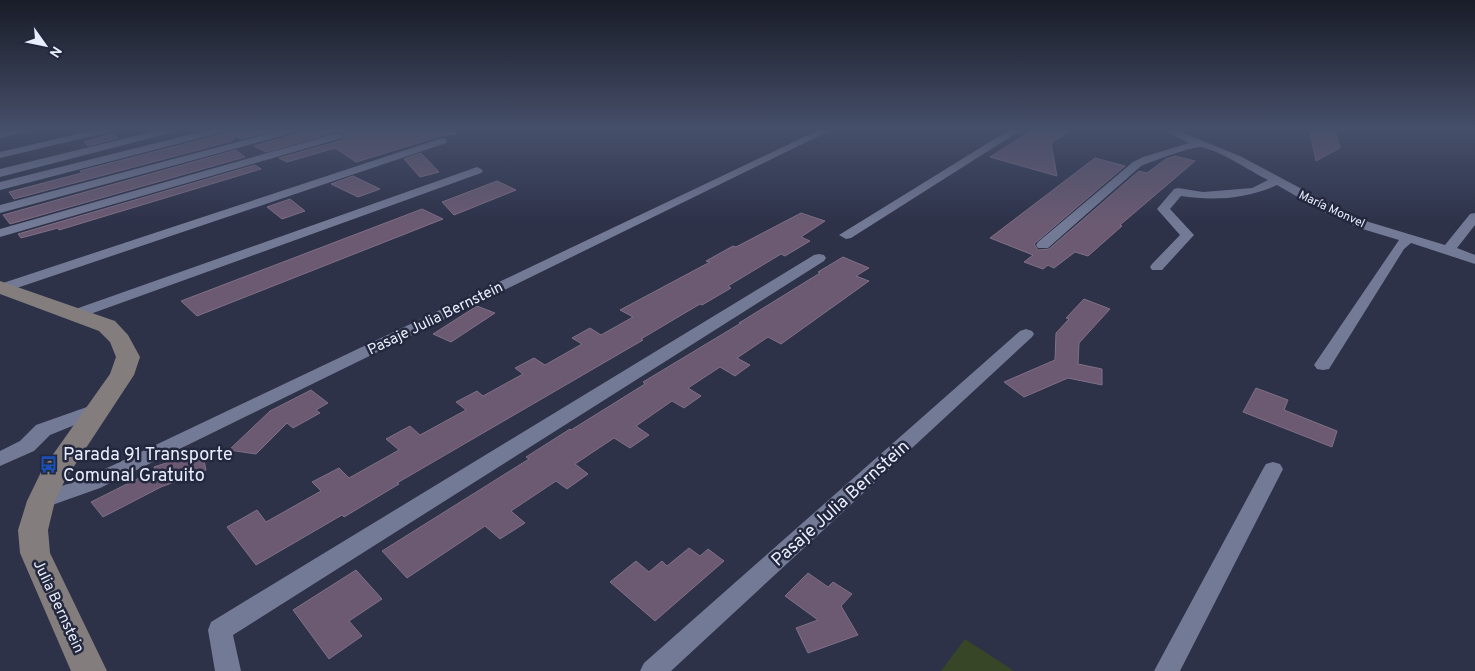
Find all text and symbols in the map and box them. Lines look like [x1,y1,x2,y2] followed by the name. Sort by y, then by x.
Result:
[20,20,70,70] north arrow
[45,42,65,60] text: N
[1296,188,1367,232] street label: María Monvel
[365,278,507,360] street label: Pasaje Julia Bernstein
[767,436,915,572] street label: Pasaje Julia Bernstein
[63,444,233,488] place label: Parada 91 Transporte Comunal Gratuito
[39,454,59,474] bus stop icon: Parada 91 Transporte Comunal Gratuito
[28,557,88,656] street label: Julia Bernstein

